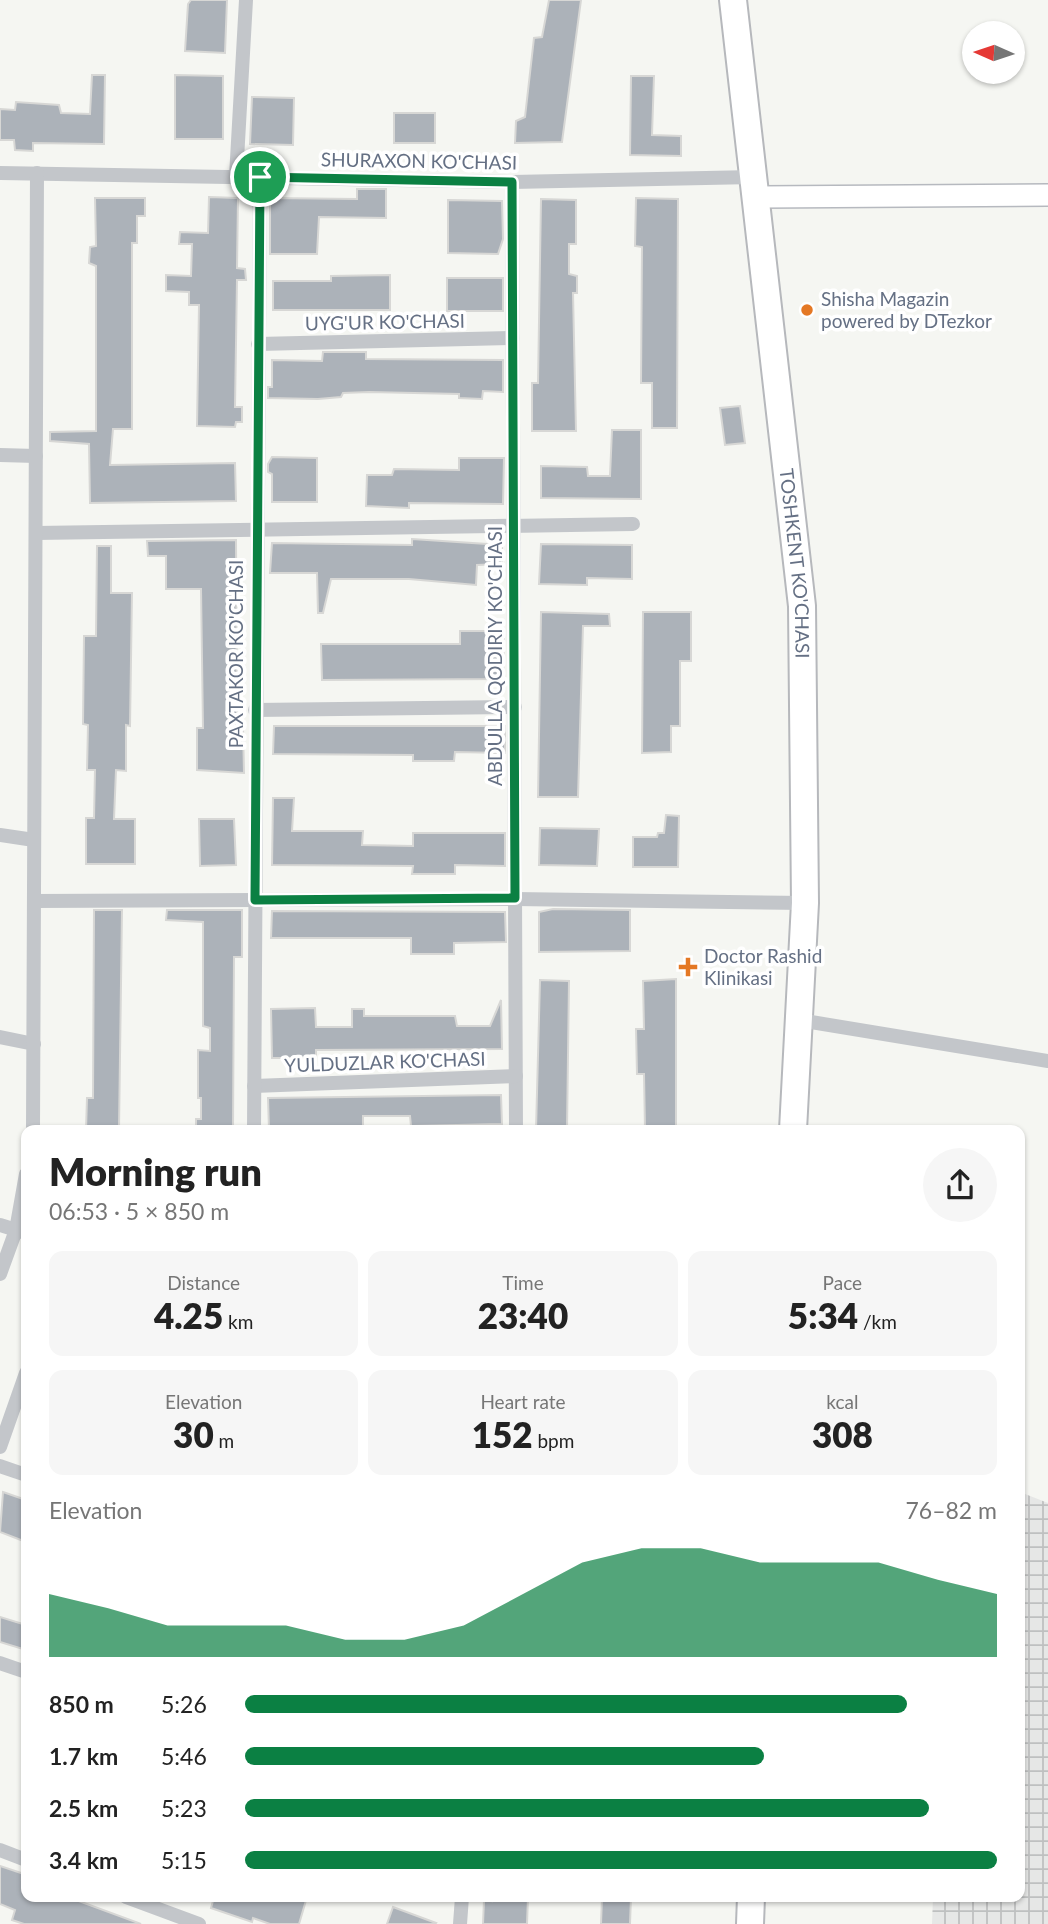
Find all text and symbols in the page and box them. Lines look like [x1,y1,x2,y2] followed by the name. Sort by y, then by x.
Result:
[962,21,1026,84] north arrow
[962,21,1025,84] map controls
[230,147,290,207] pin
[321,147,517,174] street label: SHURAXON KO'CHASI
[241,158,279,196] icon: arrive
[821,287,992,332] place label: Shisha Magazin powered by DTezkor
[799,302,815,318] marker: Shisha Magazin powered by DTezkor
[305,309,465,334] street label: UYG'UR KO'CHASI
[775,467,815,659] street label: TOSHKENT KO'CHASI
[483,526,506,786] street label: ABDULLA QODIRIY KO'CHASI
[224,560,247,748] street label: PAXTAKOR KO'CHASI
[704,944,822,989] place label: Doctor Rashid Klinikasi
[678,957,698,977] marker: Doctor Rashid Klinikasi
[284,1046,486,1077] street label: YULDUZLAR KO'CHASI
[49,1148,262,1194] text: Morning run
[923,1148,997,1222] button: share
[49,1197,229,1225] text: 06:53 · 5 × 850 m
[167,1271,240,1294] text: Distance
[502,1271,544,1294] text: Time
[823,1271,862,1294] text: Pace
[154,1294,223,1336] text: 4.25
[478,1294,568,1336] text: 23:40
[788,1294,858,1336] text: 5:34
[223,1310,253,1333] text: km
[858,1310,897,1333] text: /km
[165,1390,242,1413] text: Elevation
[480,1390,566,1413] text: Heart rate
[826,1390,858,1413] text: kcal
[173,1413,214,1455] text: 30
[472,1413,533,1455] text: 152
[812,1413,873,1455] text: 308
[214,1429,234,1452] text: m
[533,1429,574,1452] text: bpm
[49,1496,142,1524] text: Elevation
[905,1496,997,1524] text: 76–82 m
[49,1690,114,1718] text: 850 m
[161,1690,207,1718] text: 5:26
[49,1742,118,1770] text: 1.7 km
[161,1742,207,1770] text: 5:46
[49,1794,118,1822] text: 2.5 km
[161,1794,207,1822] text: 5:23
[49,1846,118,1874] text: 3.4 km
[161,1846,207,1874] text: 5:15

